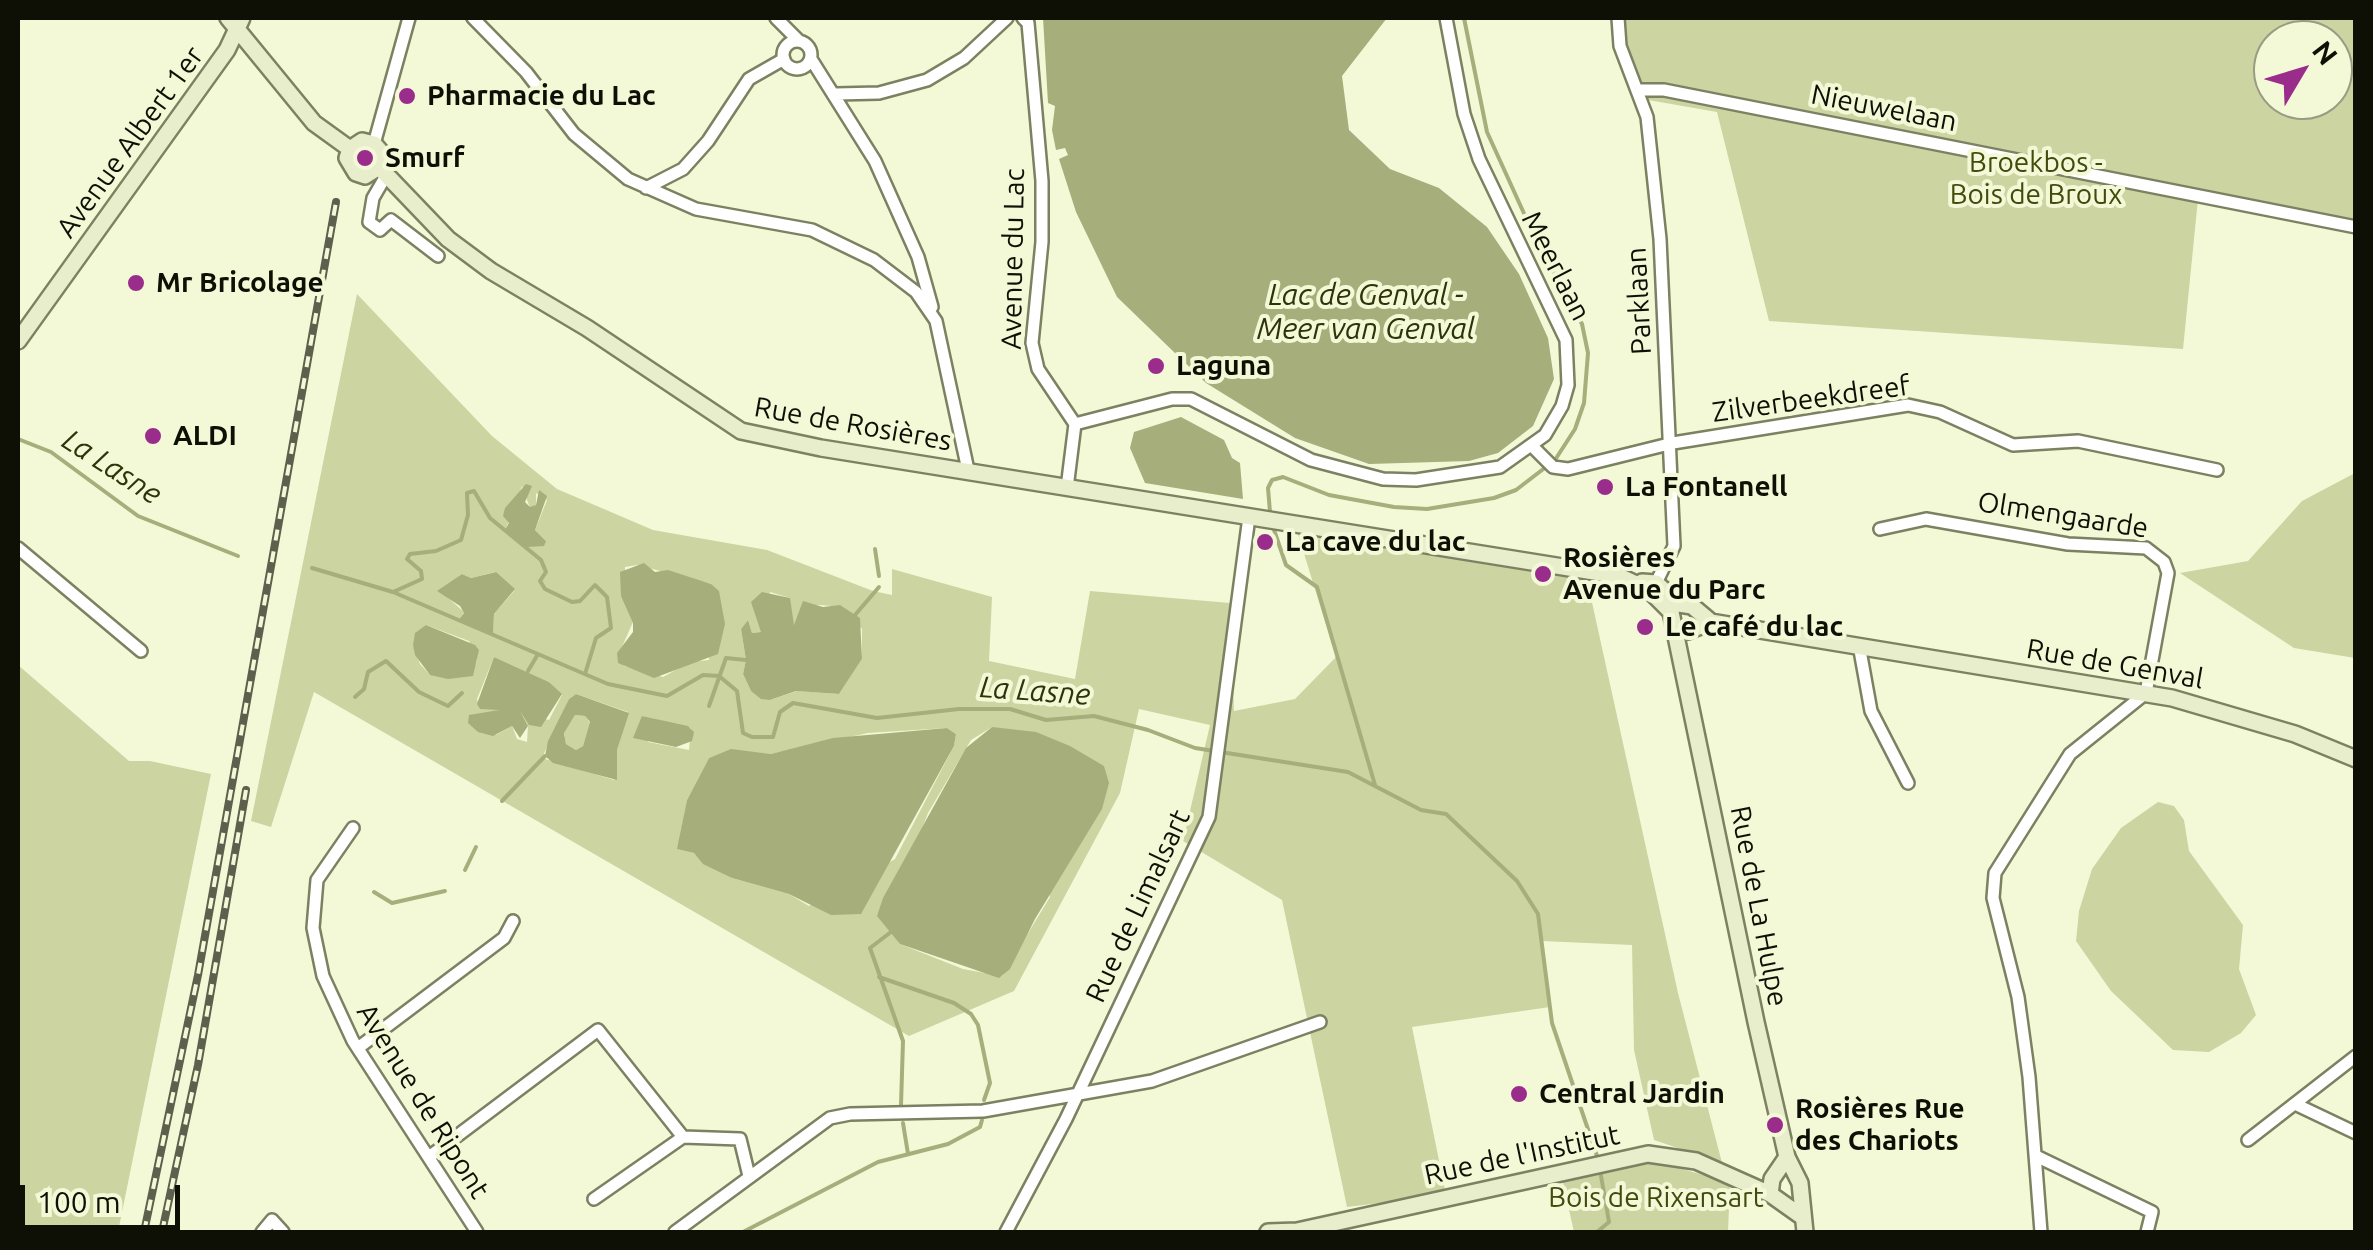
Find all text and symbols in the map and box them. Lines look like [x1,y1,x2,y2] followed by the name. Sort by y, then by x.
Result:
[2253,20,2353,120] north arrow
[2307,35,2344,70] text: N
[49,40,211,244] street label: Avenue Albert 1er
[1808,77,1960,139] street label: Nieuwelaan
[427,79,656,113] place label: Pharmacie du Lac
[396,85,418,107] marker: Pharmacie du Lac
[385,141,464,175] place label: Smurf
[1950,146,2122,212] park label: Broekbos - Bois de Broux
[354,147,376,169] marker: Smurf
[995,168,1031,350] street label: Avenue du Lac
[1514,206,1598,326] street label: Meerlaan
[1619,246,1659,356] street label: Parklaan
[156,266,324,300] place label: Mr Bricolage
[125,272,147,294] marker: Mr Bricolage
[1257,277,1475,348] water label: Lac de Genval - Meer van Genval
[1176,349,1271,383] place label: Laguna
[1145,355,1167,377] marker: Laguna
[1710,368,1912,430] street label: Zilverbeekdreef
[752,390,954,458] street label: Rue de Rosières
[173,419,237,453] place label: ALDI
[56,422,168,512] water label: La Lasne
[142,425,164,447] marker: ALDI
[1625,470,1788,504] place label: La Fontanell
[1594,476,1616,498] marker: La Fontanell
[1975,485,2151,545] street label: Olmengaarde
[1285,525,1466,559] place label: La cave du lac
[1254,531,1276,553] marker: La cave du lac
[1563,541,1765,607] place label: Rosières Avenue du Parc
[1532,563,1554,585] marker: Rosières Avenue du Parc
[1665,610,1843,644] place label: Le café du lac
[1634,616,1656,638] marker: Le café du lac
[2024,632,2206,696] street label: Rue de Genval
[978,669,1092,713] water label: La Lasne
[1723,803,1795,1009] street label: Rue de La Hulpe
[1079,804,1197,1008] street label: Rue de Limalsart
[350,998,496,1204] street label: Avenue de Ripont
[1539,1077,1725,1111] place label: Central Jardin
[1508,1083,1530,1105] marker: Central Jardin
[1795,1092,1965,1158] place label: Rosières Rue des Chariots
[1764,1114,1786,1136] marker: Rosières Rue des Chariots
[1421,1118,1623,1192] street label: Rue de l'Institut
[25,1165,185,1227] scale bar
[1548,1181,1764,1215] park label: Bois de Rixensart
[37,1185,121,1219] text: 100 m

